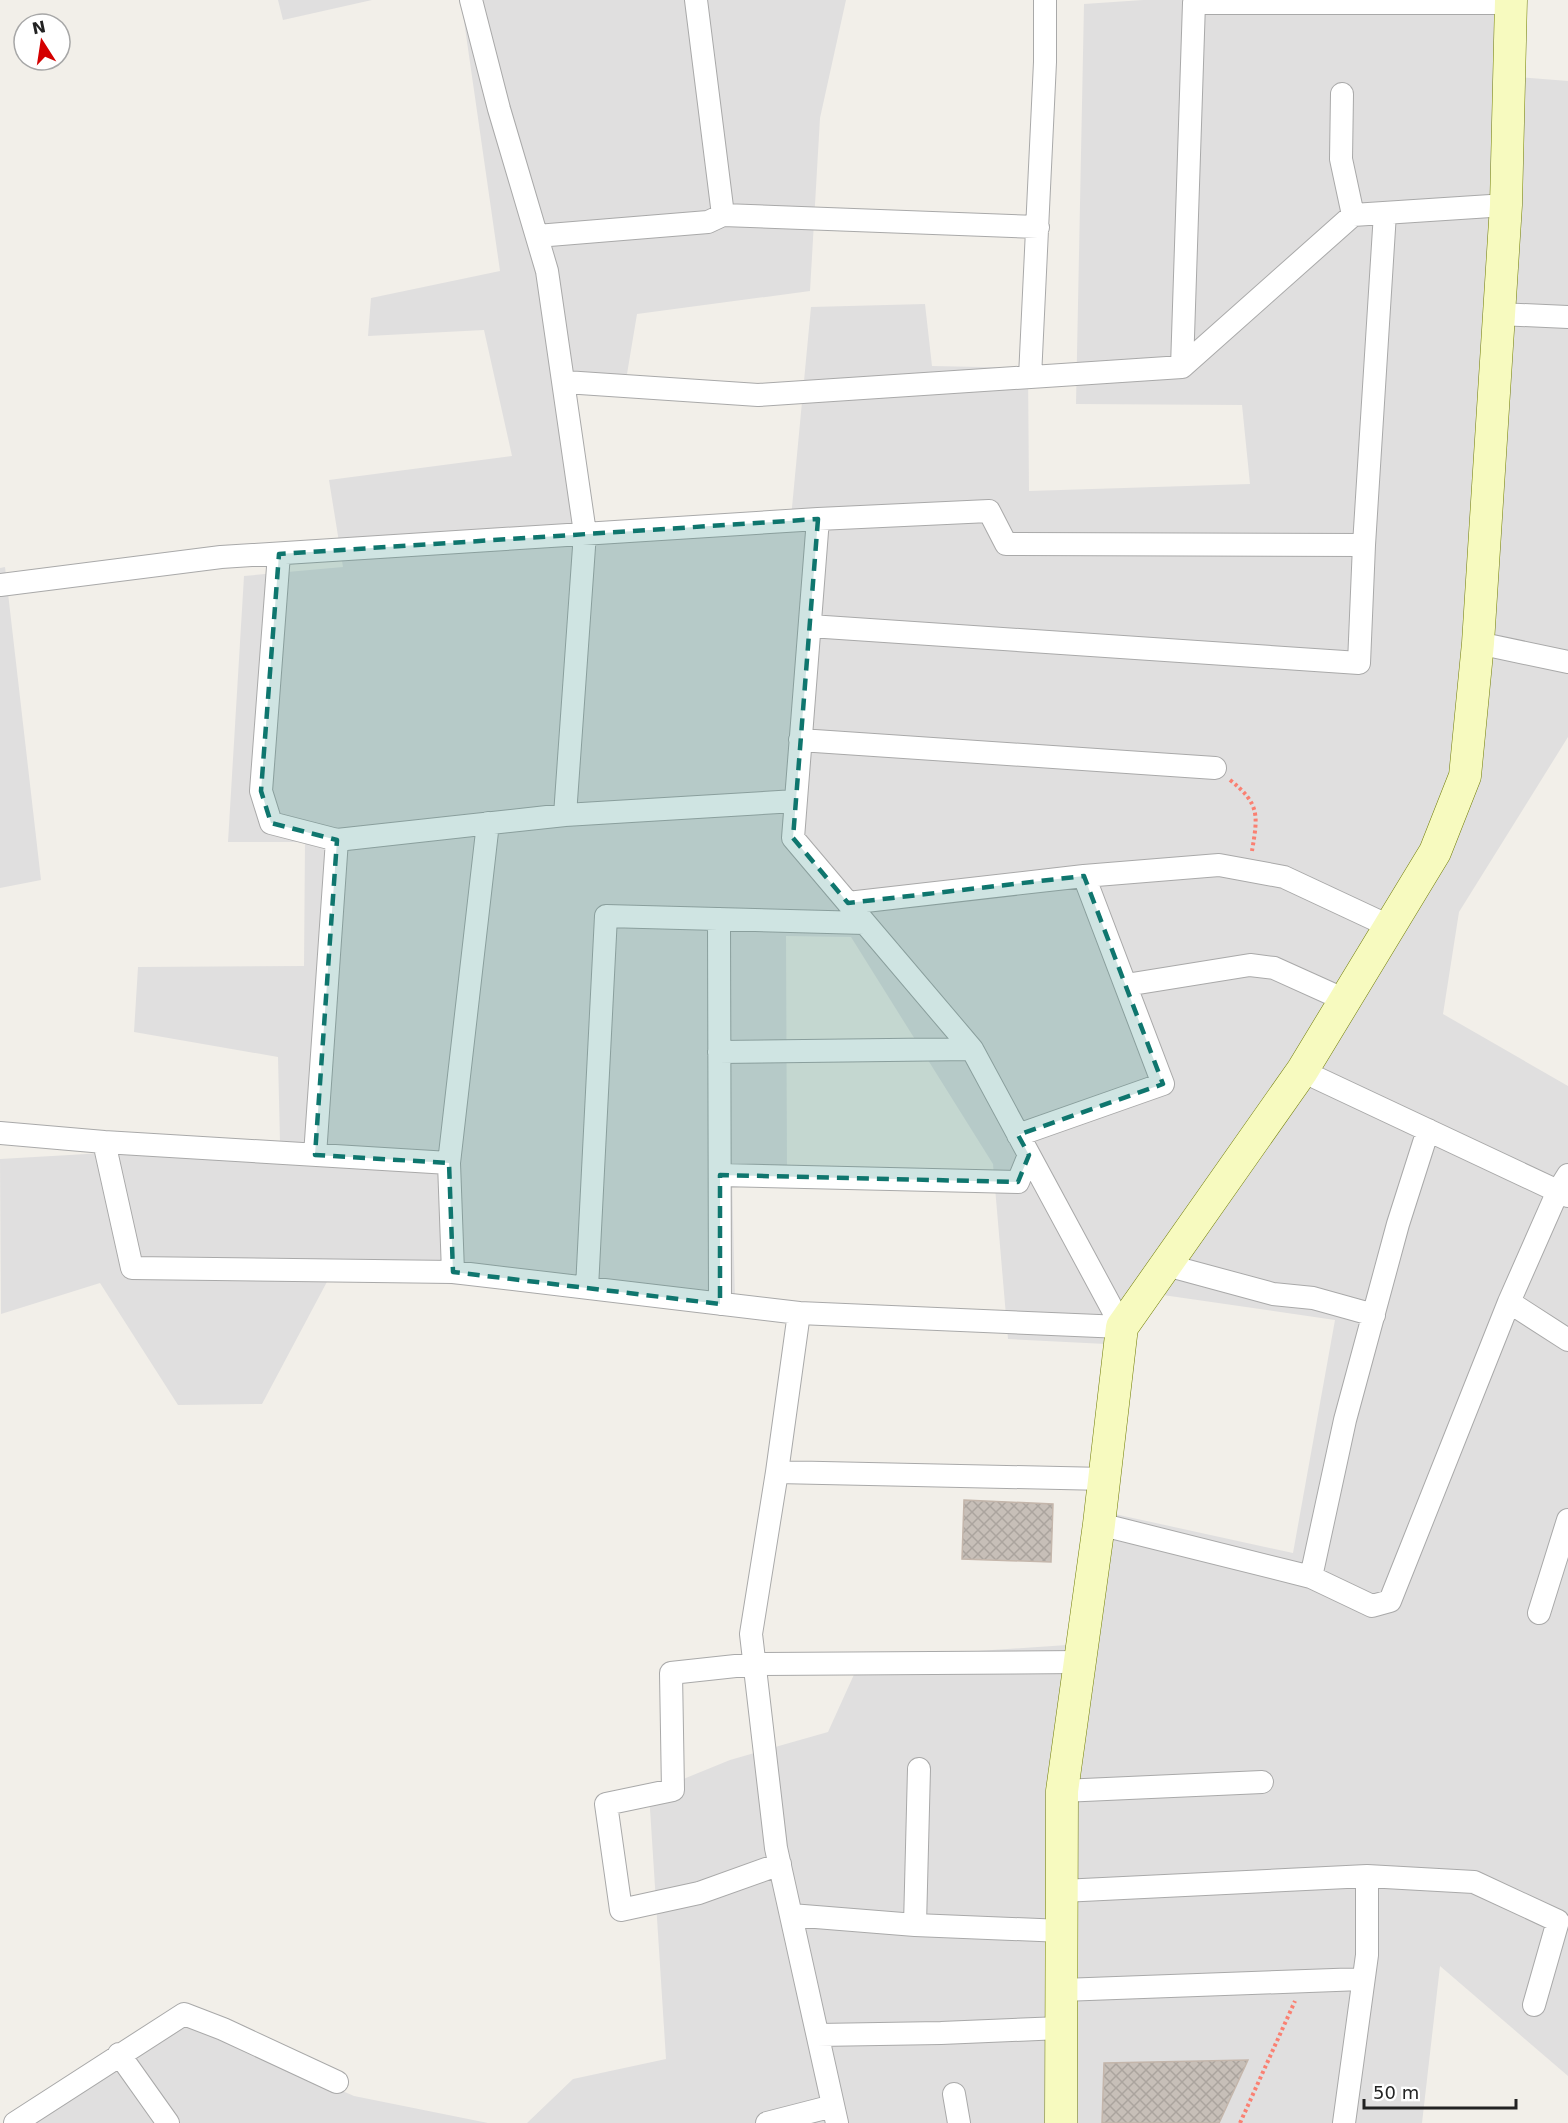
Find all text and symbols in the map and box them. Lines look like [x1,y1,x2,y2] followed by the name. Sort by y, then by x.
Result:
[12,12,72,72] north arrow
[30,17,48,39] text: N
[1364,2072,1516,2110] scale bar
[1373,2082,1419,2103] text: 50 m

